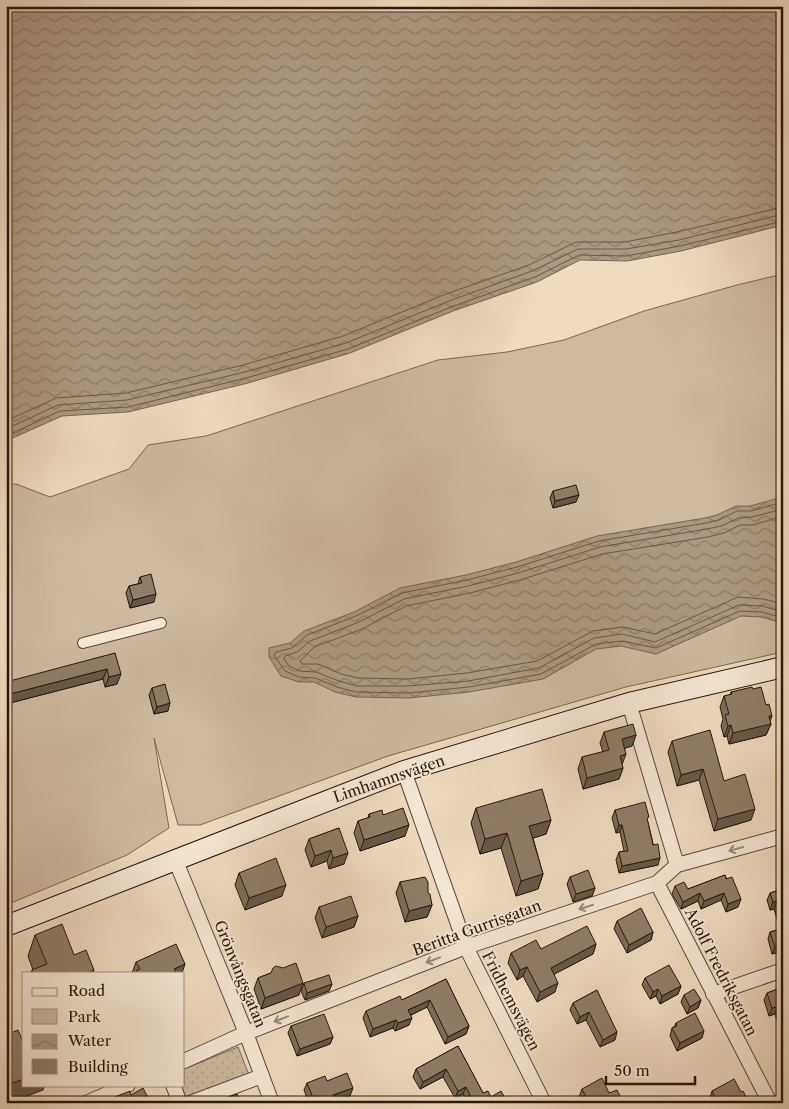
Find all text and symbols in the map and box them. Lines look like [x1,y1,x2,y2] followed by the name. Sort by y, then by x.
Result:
[331,750,448,807] street label: Limhamnsvägen
[728,845,744,854] one-way arrow
[410,895,544,960] street label: Beritta Gurrisgatan
[578,902,594,912] one-way arrow
[681,904,762,1039] street label: Adolf Fredriksgatan
[210,917,271,1031] street label: Grönvångsgatan
[478,948,545,1054] street label: Fridhemsvägen
[425,956,441,965] one-way arrow
[22,972,185,1086] legend
[68,981,105,1000] text: Road
[68,1007,102,1026] text: Park
[274,1015,289,1024] one-way arrow
[67,1031,112,1050] text: Water
[606,1054,695,1086] scale bar
[68,1057,128,1076] text: Building
[614,1061,650,1080] text: 50 m

